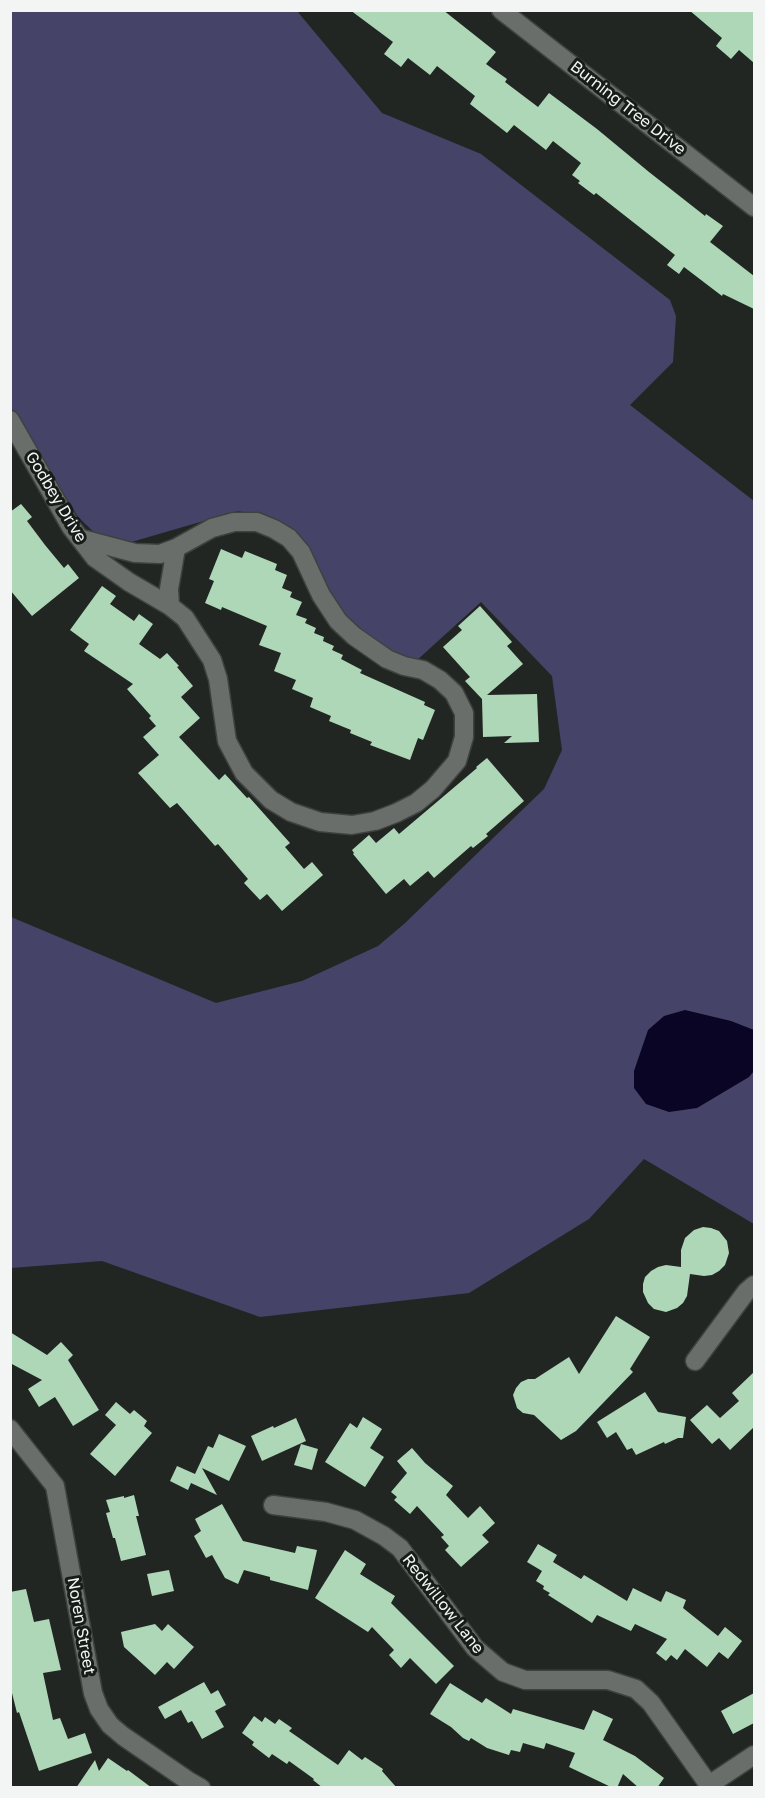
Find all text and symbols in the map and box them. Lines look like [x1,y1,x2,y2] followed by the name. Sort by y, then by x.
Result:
[566,57,690,159] street label: Burning Tree Drive
[21,448,91,546] street label: Godbey Drive
[398,1550,488,1658] street label: Redwillow Lane
[63,1576,99,1676] street label: Noren Street

